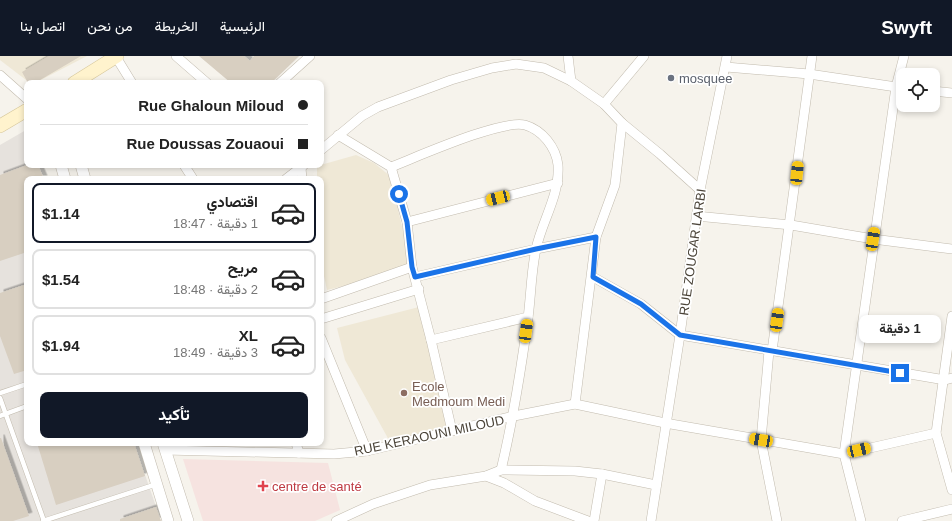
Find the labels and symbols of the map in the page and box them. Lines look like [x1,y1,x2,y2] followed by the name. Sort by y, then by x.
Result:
[679,71,732,86] place label: mosquee
[666,73,676,83] marker: mosquee
[790,160,804,186] car
[390,185,408,203] route start
[676,188,709,316] street label: RUE ZOUGAR LARBI
[485,189,511,207] car
[865,226,881,252] car
[769,307,785,333] car
[859,315,941,343] callout: 1 دقيقة
[518,318,534,344] car
[891,364,909,382] route end
[412,379,505,409] place label: Ecole Medmoum Medi
[399,388,409,398] marker: Ecole Medmoum Medi
[353,412,506,459] street label: RUE KERAOUNI MILOUD
[748,432,774,448] car
[846,441,872,459] car
[272,479,362,494] place label: centre de santé
[257,480,269,492] marker: centre de santé

